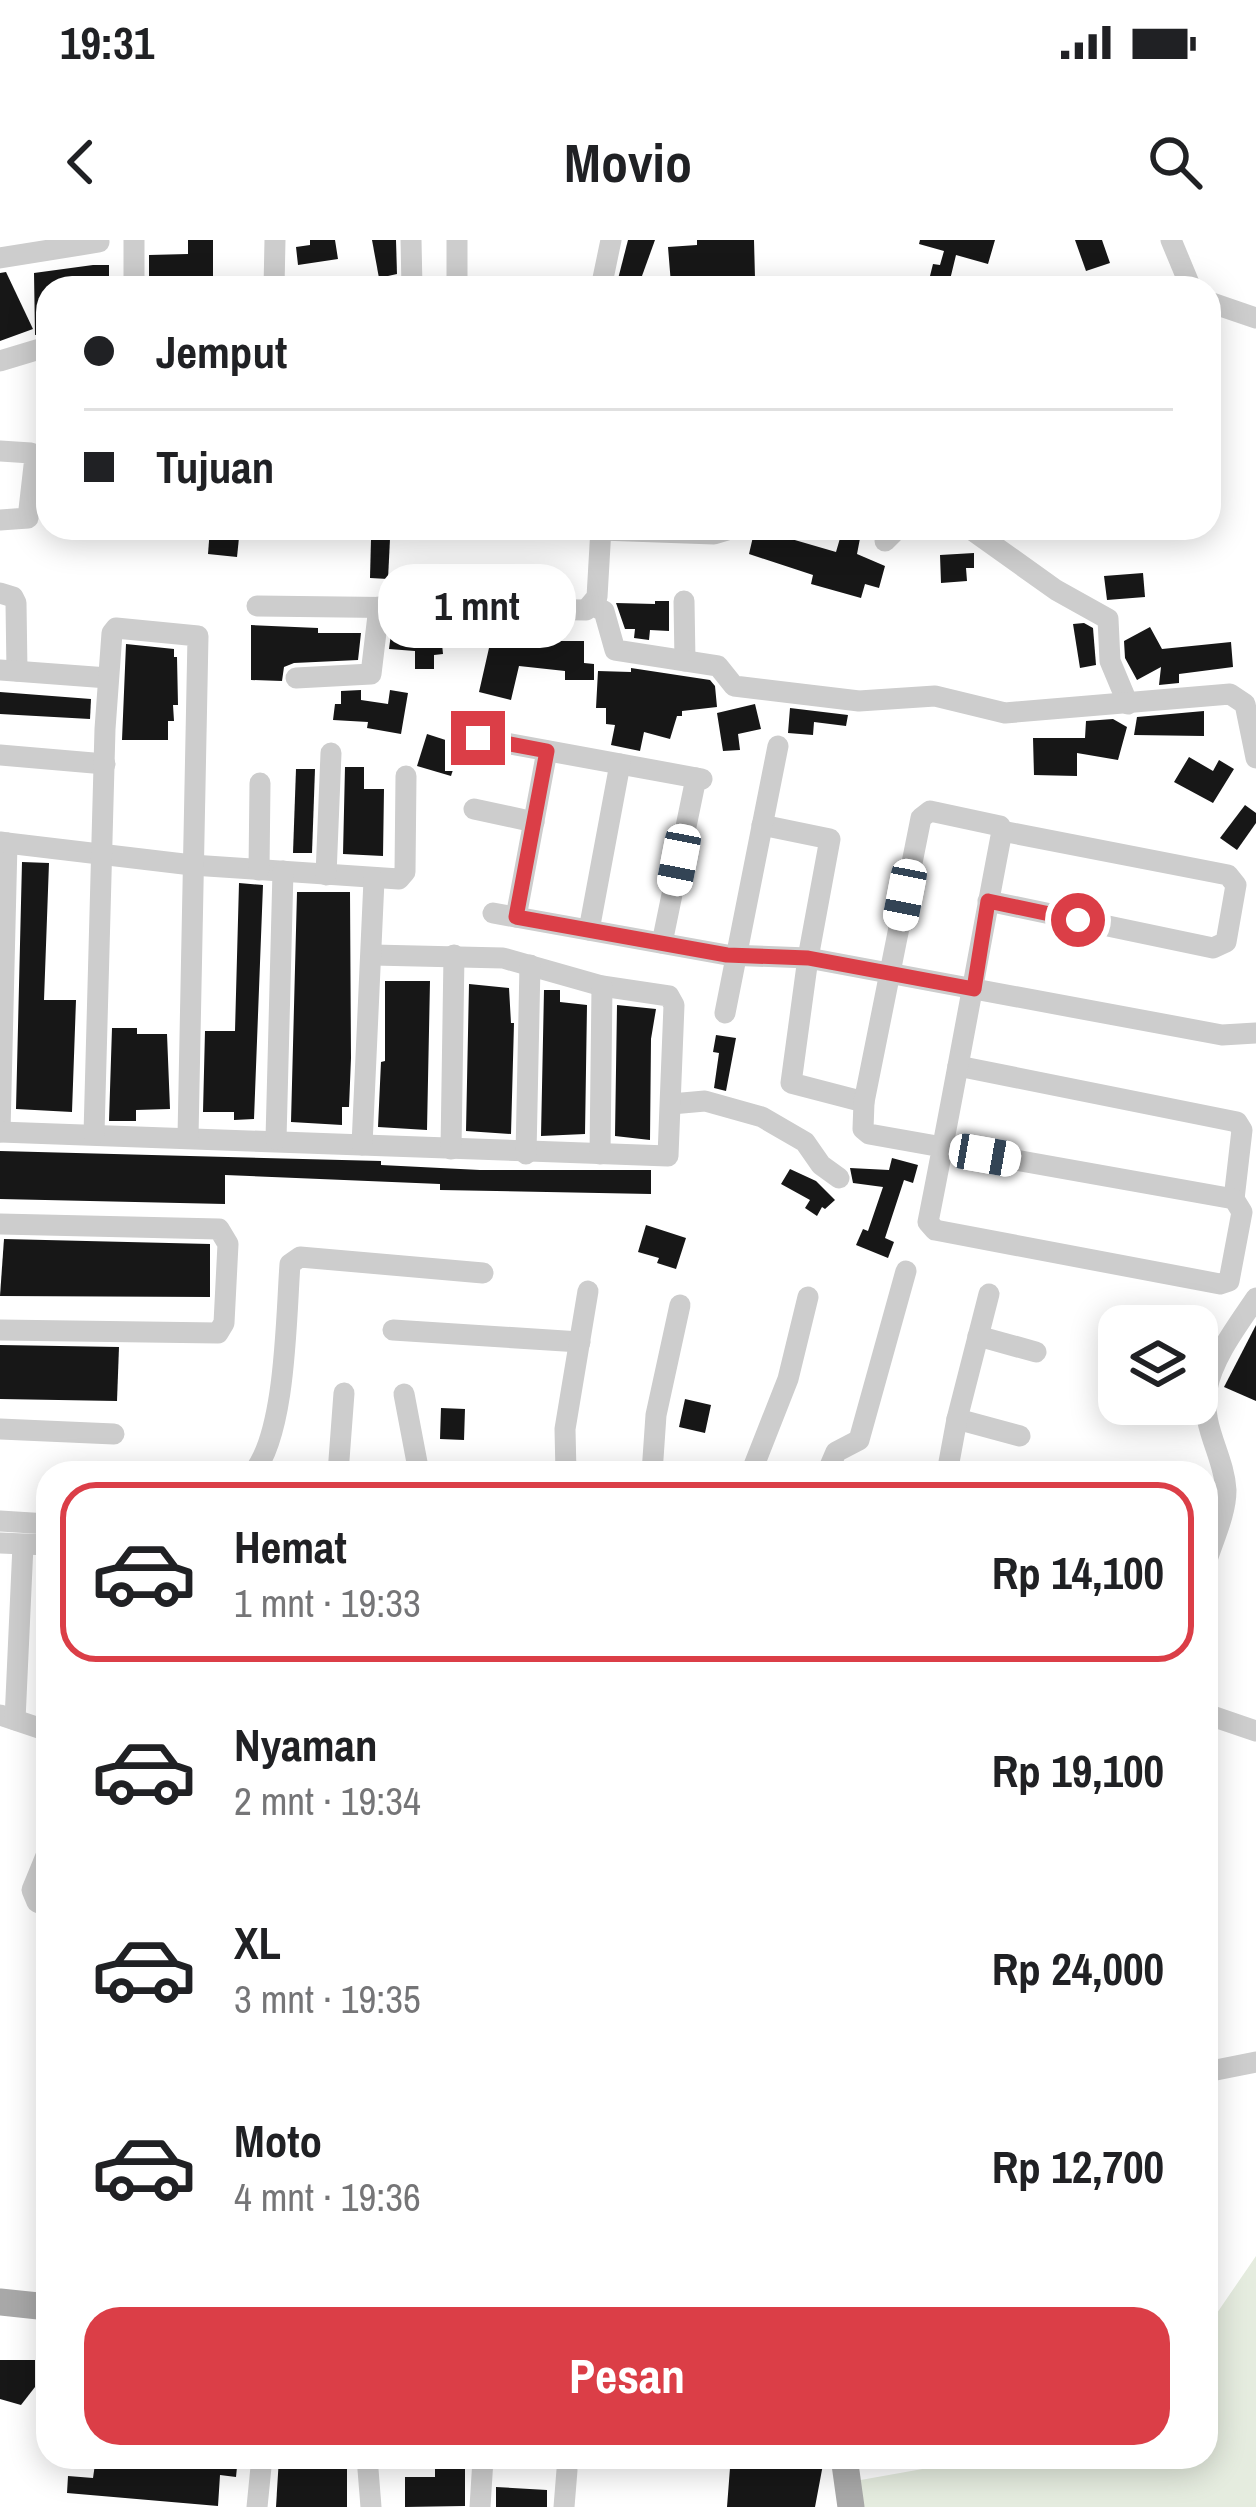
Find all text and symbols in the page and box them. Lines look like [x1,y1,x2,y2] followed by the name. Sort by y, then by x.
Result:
[60,12,154,73] text: 19:31
[564,126,692,199] text: Movio
[48,129,114,195] icon: back
[1142,129,1208,195] icon: search
[156,321,287,382] text: Jemput
[156,436,274,497] text: Tujuan
[379,564,577,648] callout: 1 mnt
[434,580,520,632] text: 1 mnt
[451,711,505,765] route end
[654,821,704,899] car
[880,856,930,934] car
[1051,893,1105,947] route start
[946,1131,1024,1179] car
[1098,1305,1218,1425] map controls
[1098,1305,1218,1425] button: layers
[234,1516,347,1577] text: Hemat
[90,1518,198,1626] icon: car
[992,1542,1164,1603] text: Rp 14,100
[234,1577,421,1629] text: 1 mnt · 19:33
[234,1714,378,1775] text: Nyaman
[90,1716,198,1824] icon: car
[992,1740,1164,1801] text: Rp 19,100
[234,1775,421,1827] text: 2 mnt · 19:34
[234,1912,281,1973] text: XL
[90,1914,198,2022] icon: car
[992,1938,1164,1999] text: Rp 24,000
[234,1973,421,2025] text: 3 mnt · 19:35
[234,2110,322,2171] text: Moto
[90,2112,198,2220] icon: car
[992,2136,1164,2197] text: Rp 12,700
[234,2171,421,2223] text: 4 mnt · 19:36
[84,2307,1170,2445] button: Pesan

